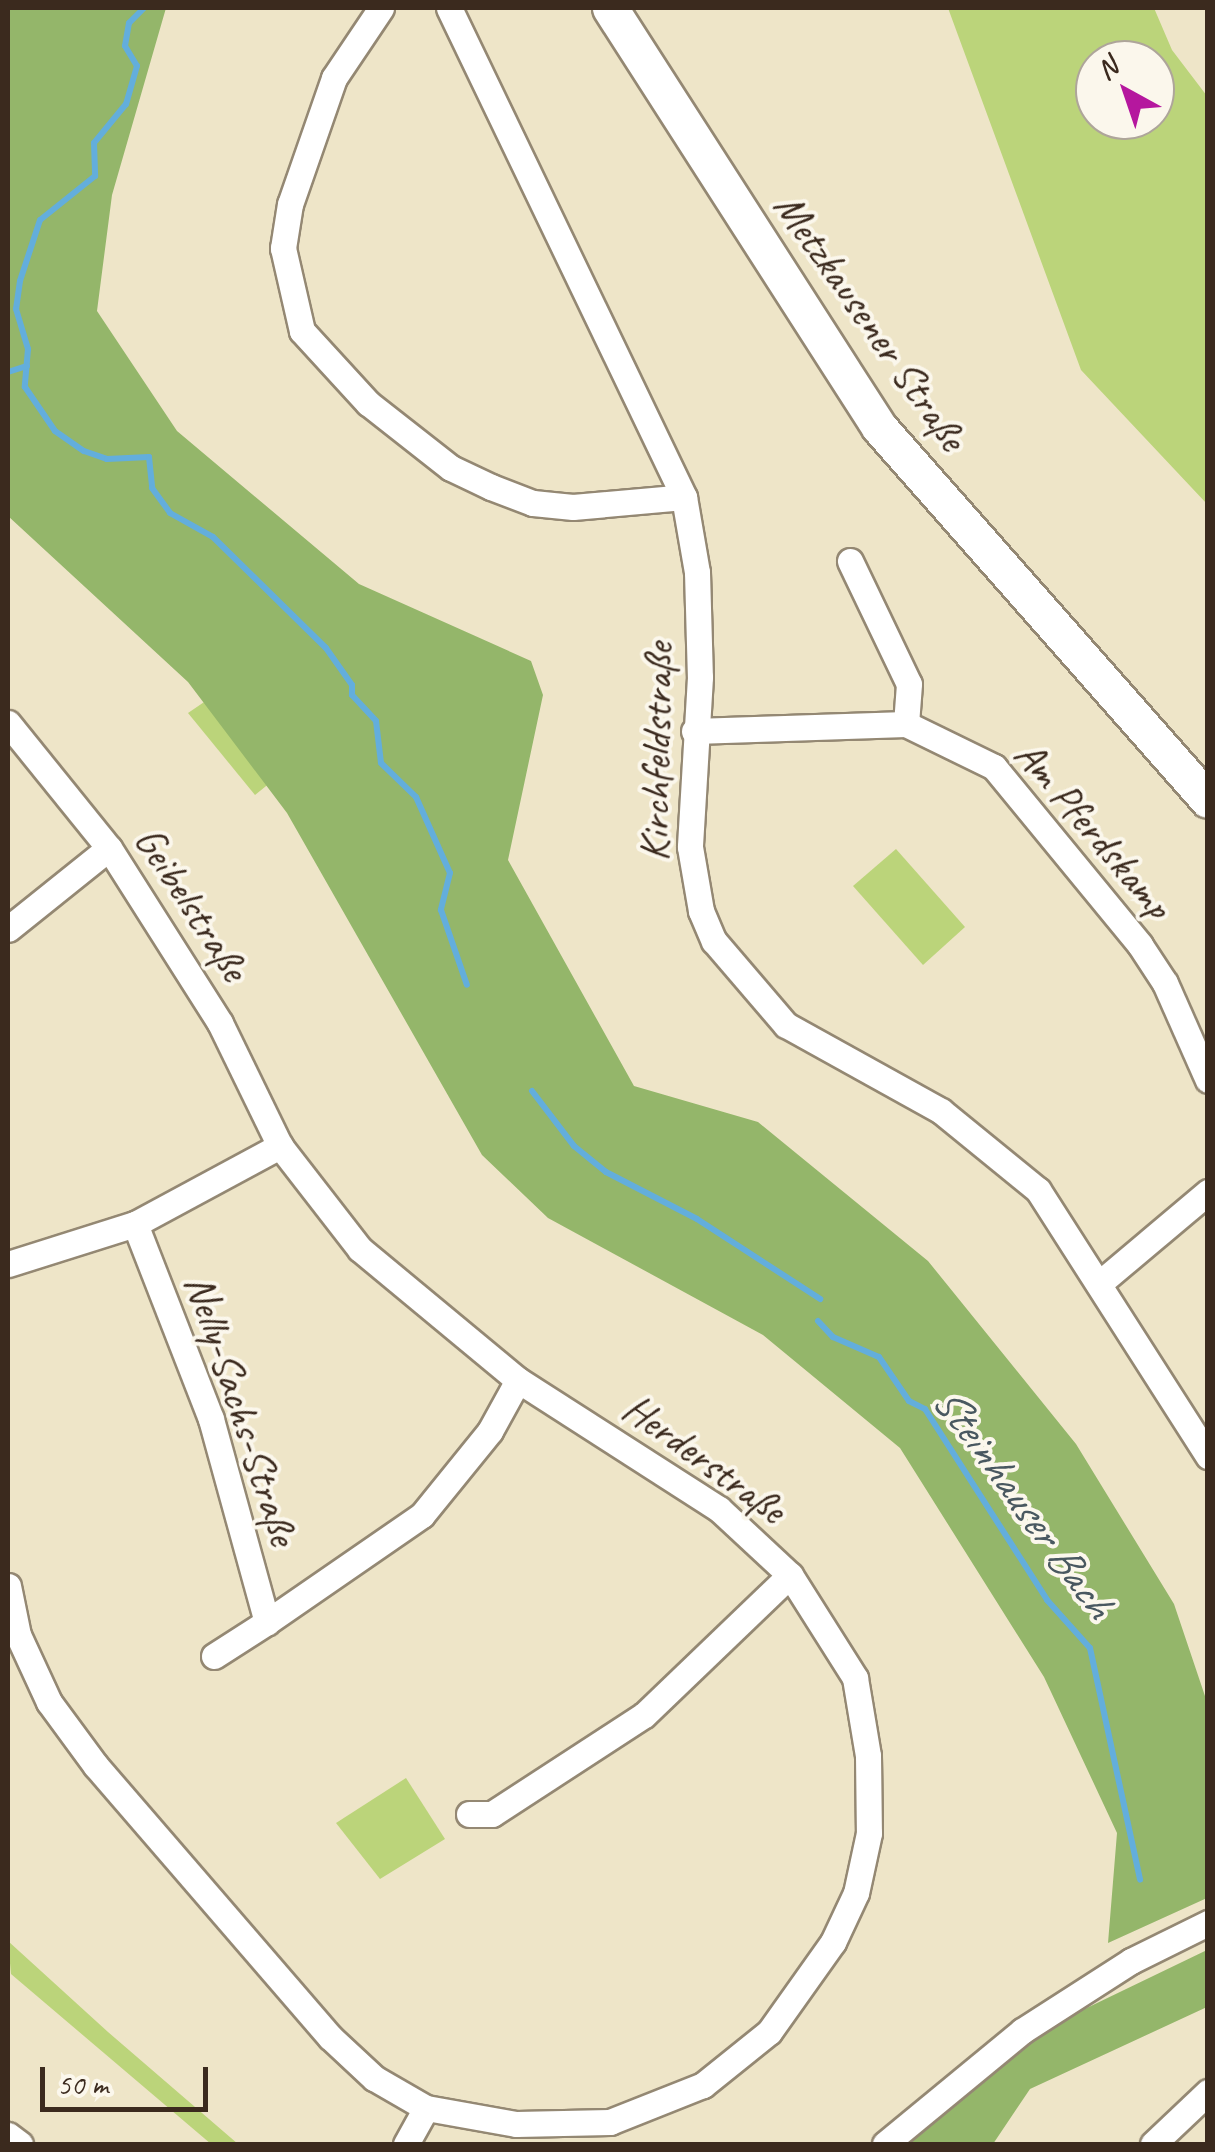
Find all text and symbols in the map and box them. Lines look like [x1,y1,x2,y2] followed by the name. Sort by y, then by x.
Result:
[1075,40,1175,140] north arrow
[1089,49,1125,87] text: N
[762,183,978,461] street label: Metzkausener Straße
[630,642,684,862] street label: Kirchfeldstraße
[1004,730,1182,930] street label: Am Pferdskamp
[123,818,259,990] street label: Geibelstraße
[174,1268,308,1552] street label: Nelly-Sachs-Straße
[921,1376,1125,1628] water label: Steinhauser Bach
[613,1383,795,1535] street label: Herderstraße
[45,2047,212,2109] scale bar
[57,2065,108,2103] text: 50 m

